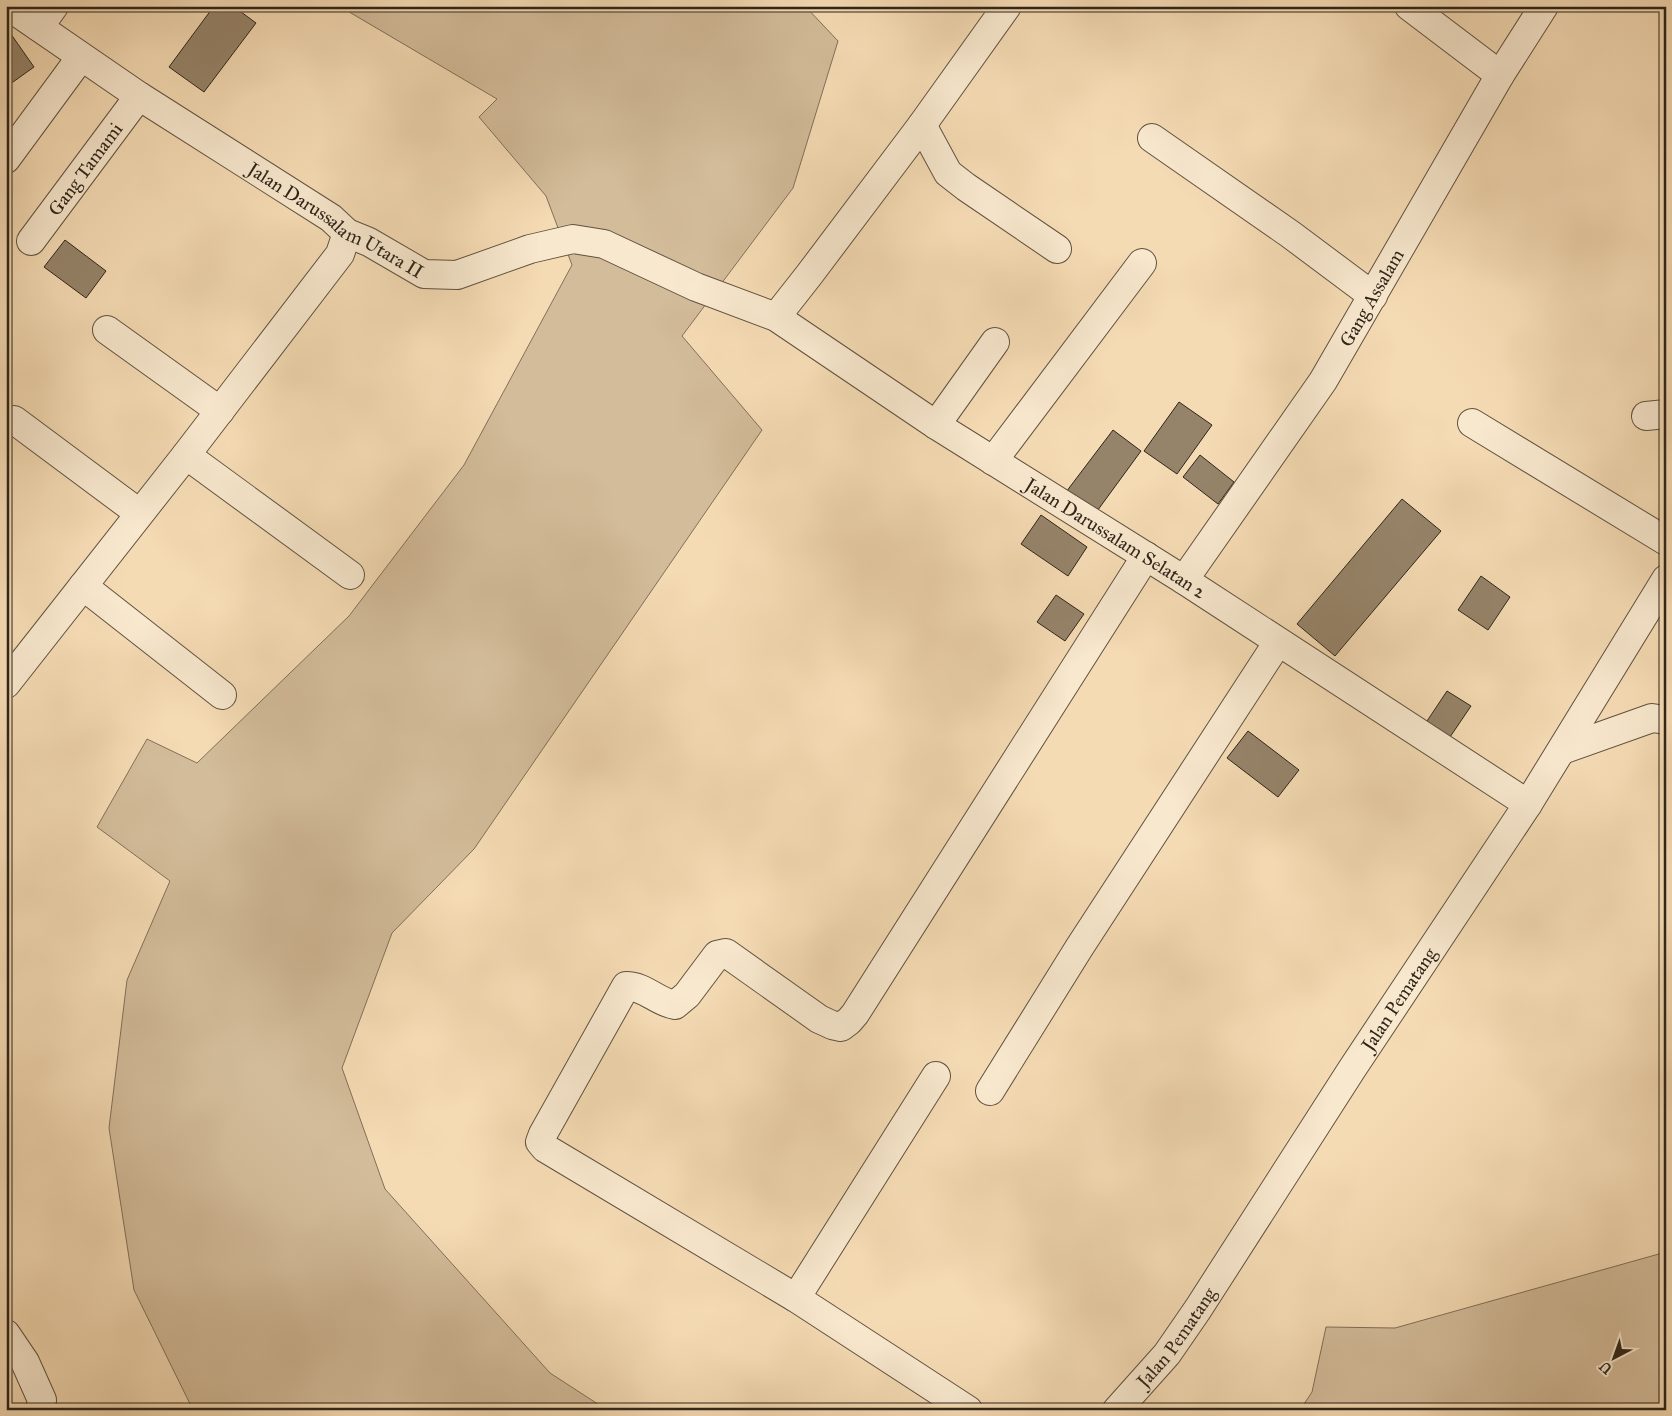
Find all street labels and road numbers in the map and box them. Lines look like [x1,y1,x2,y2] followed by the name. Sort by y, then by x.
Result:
[43,118,127,220] street label: Gang Tamami
[242,156,428,283] street label: Jalan Darussalam Utara II
[1334,245,1408,351] street label: Gang Assalam
[1019,471,1211,603] street label: Jalan Darussalam Selatan 2
[1355,943,1442,1057] street label: Jalan Pematang
[1130,1283,1221,1394] street label: Jalan Pematang

